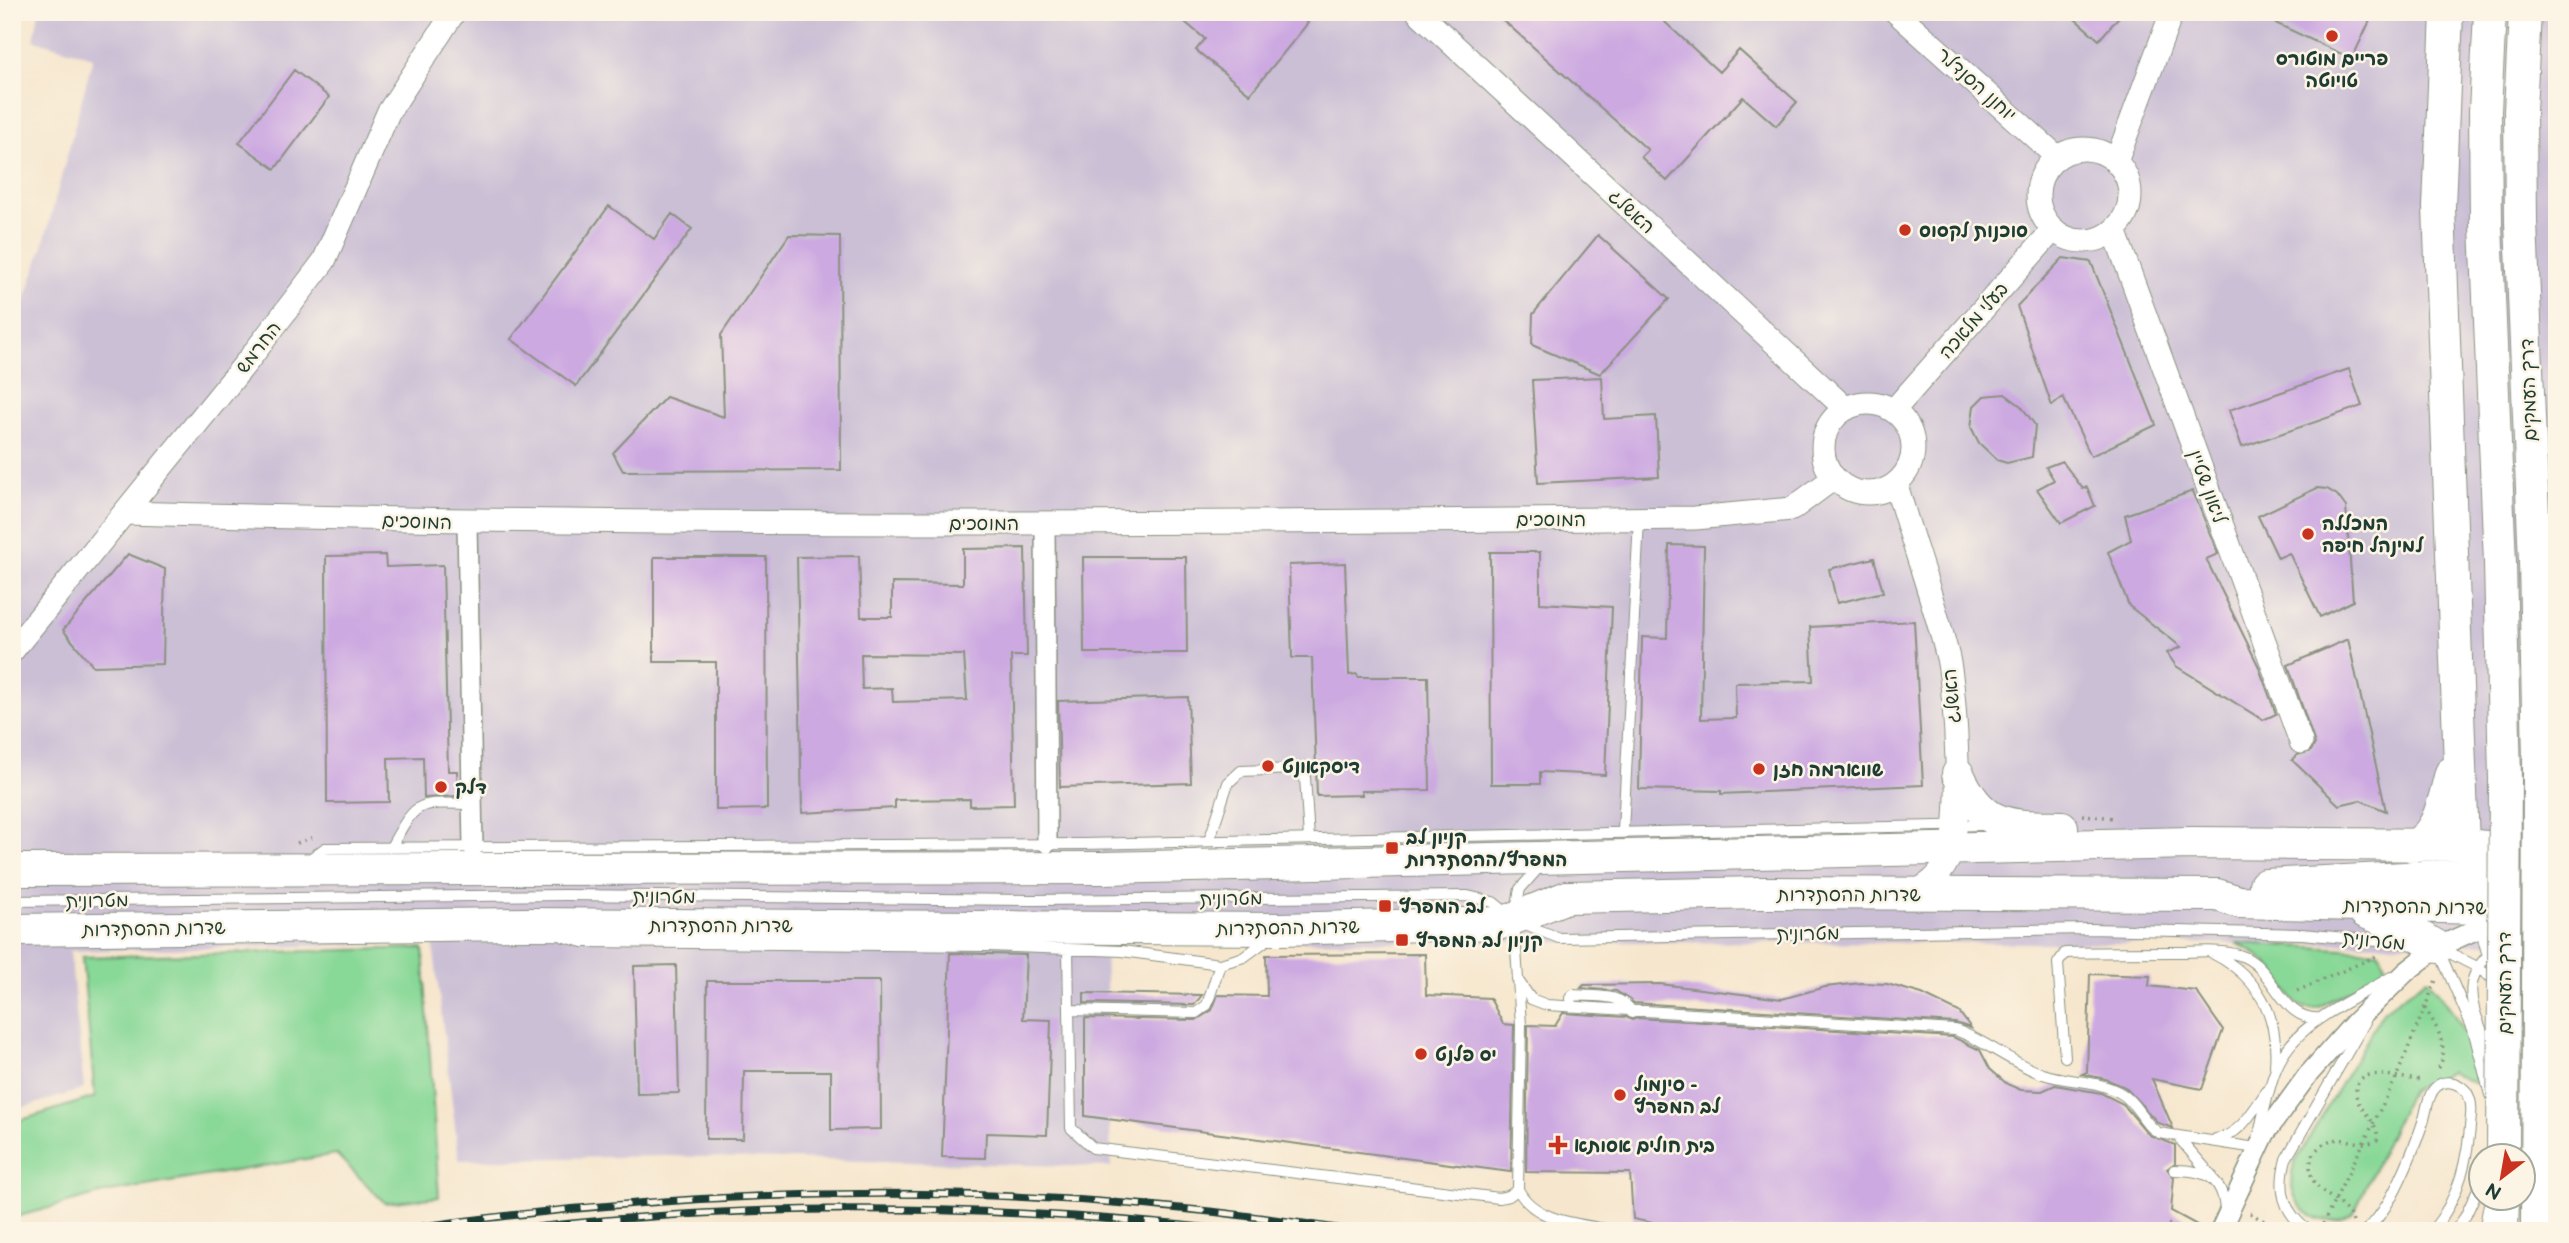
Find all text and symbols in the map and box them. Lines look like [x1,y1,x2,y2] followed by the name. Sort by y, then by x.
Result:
[2324,28,2340,44] marker: פריים מוטורס טויוטה
[1931,43,2021,127] street label: יוחנן הסנדלר
[2276,48,2388,93] place label: פריים מוטורס טויוטה
[1603,185,1659,239] street label: האשלג
[1919,220,2028,243] place label: סוכנות לקסוס
[1897,222,1913,238] marker: סוכנות לקסוס
[1935,278,2014,364] street label: בעלי מלאכה
[232,317,287,379] street label: החרמש
[2516,338,2543,442] street label: דרך העמקים
[2183,447,2231,527] street label: ליאון שטיין
[1516,509,1586,532] street label: המוסכים
[381,510,453,535] street label: המוסכים
[949,513,1019,536] street label: המוסכים
[2322,513,2424,558] place label: המכללה למינהל חיפה
[2300,526,2316,542] marker: המכללה למינהל חיפה
[1939,668,1966,724] street label: האשלג
[1282,756,1360,779] place label: דיסקאונט
[1260,758,1276,774] marker: דיסקאונט
[1773,759,1884,782] place label: שווארמה חזן
[1751,761,1767,777] marker: שווארמה חזן
[455,777,487,800] place label: דלק
[433,779,449,795] marker: דלק
[1404,827,1568,872] place label: קניון לב המפרץ/ההסתדרות
[1384,840,1400,856] marker: קניון לב המפרץ/ההסתדרות
[1776,884,1921,907] street label: שדרות ההסתדרות
[632,885,696,910] street label: מטרונית
[1199,887,1263,912] street label: מטרונית
[65,889,129,914] street label: מטרונית
[2342,895,2487,920] street label: שדרות ההסתדרות
[1399,896,1487,919] place label: לב המפרץ
[1377,898,1393,914] marker: לב המפרץ
[648,915,793,938] street label: שדרות ההסתדרות
[1215,916,1360,941] street label: שדרות ההסתדרות
[81,917,226,942] street label: שדרות ההסתדרות
[1776,922,1840,947] street label: מטרונית
[2341,927,2406,956] street label: מטרונית
[1416,930,1543,953] place label: קניון לב המפרץ
[2494,931,2517,1035] street label: דרך העמקים
[1394,932,1410,948] marker: קניון לב המפרץ
[1435,1044,1497,1067] place label: יס פלנט
[1413,1046,1429,1062] marker: יס פלנט
[1634,1074,1722,1119] place label: סינמול - לב המפרץ
[1612,1087,1628,1103] marker: סינמול - לב המפרץ
[1548,1135,1568,1155] marker: בית חולים אסותא
[1574,1135,1715,1158] place label: בית חולים אסותא
[2468,1142,2538,1212] north arrow
[2482,1177,2506,1204] text: N

